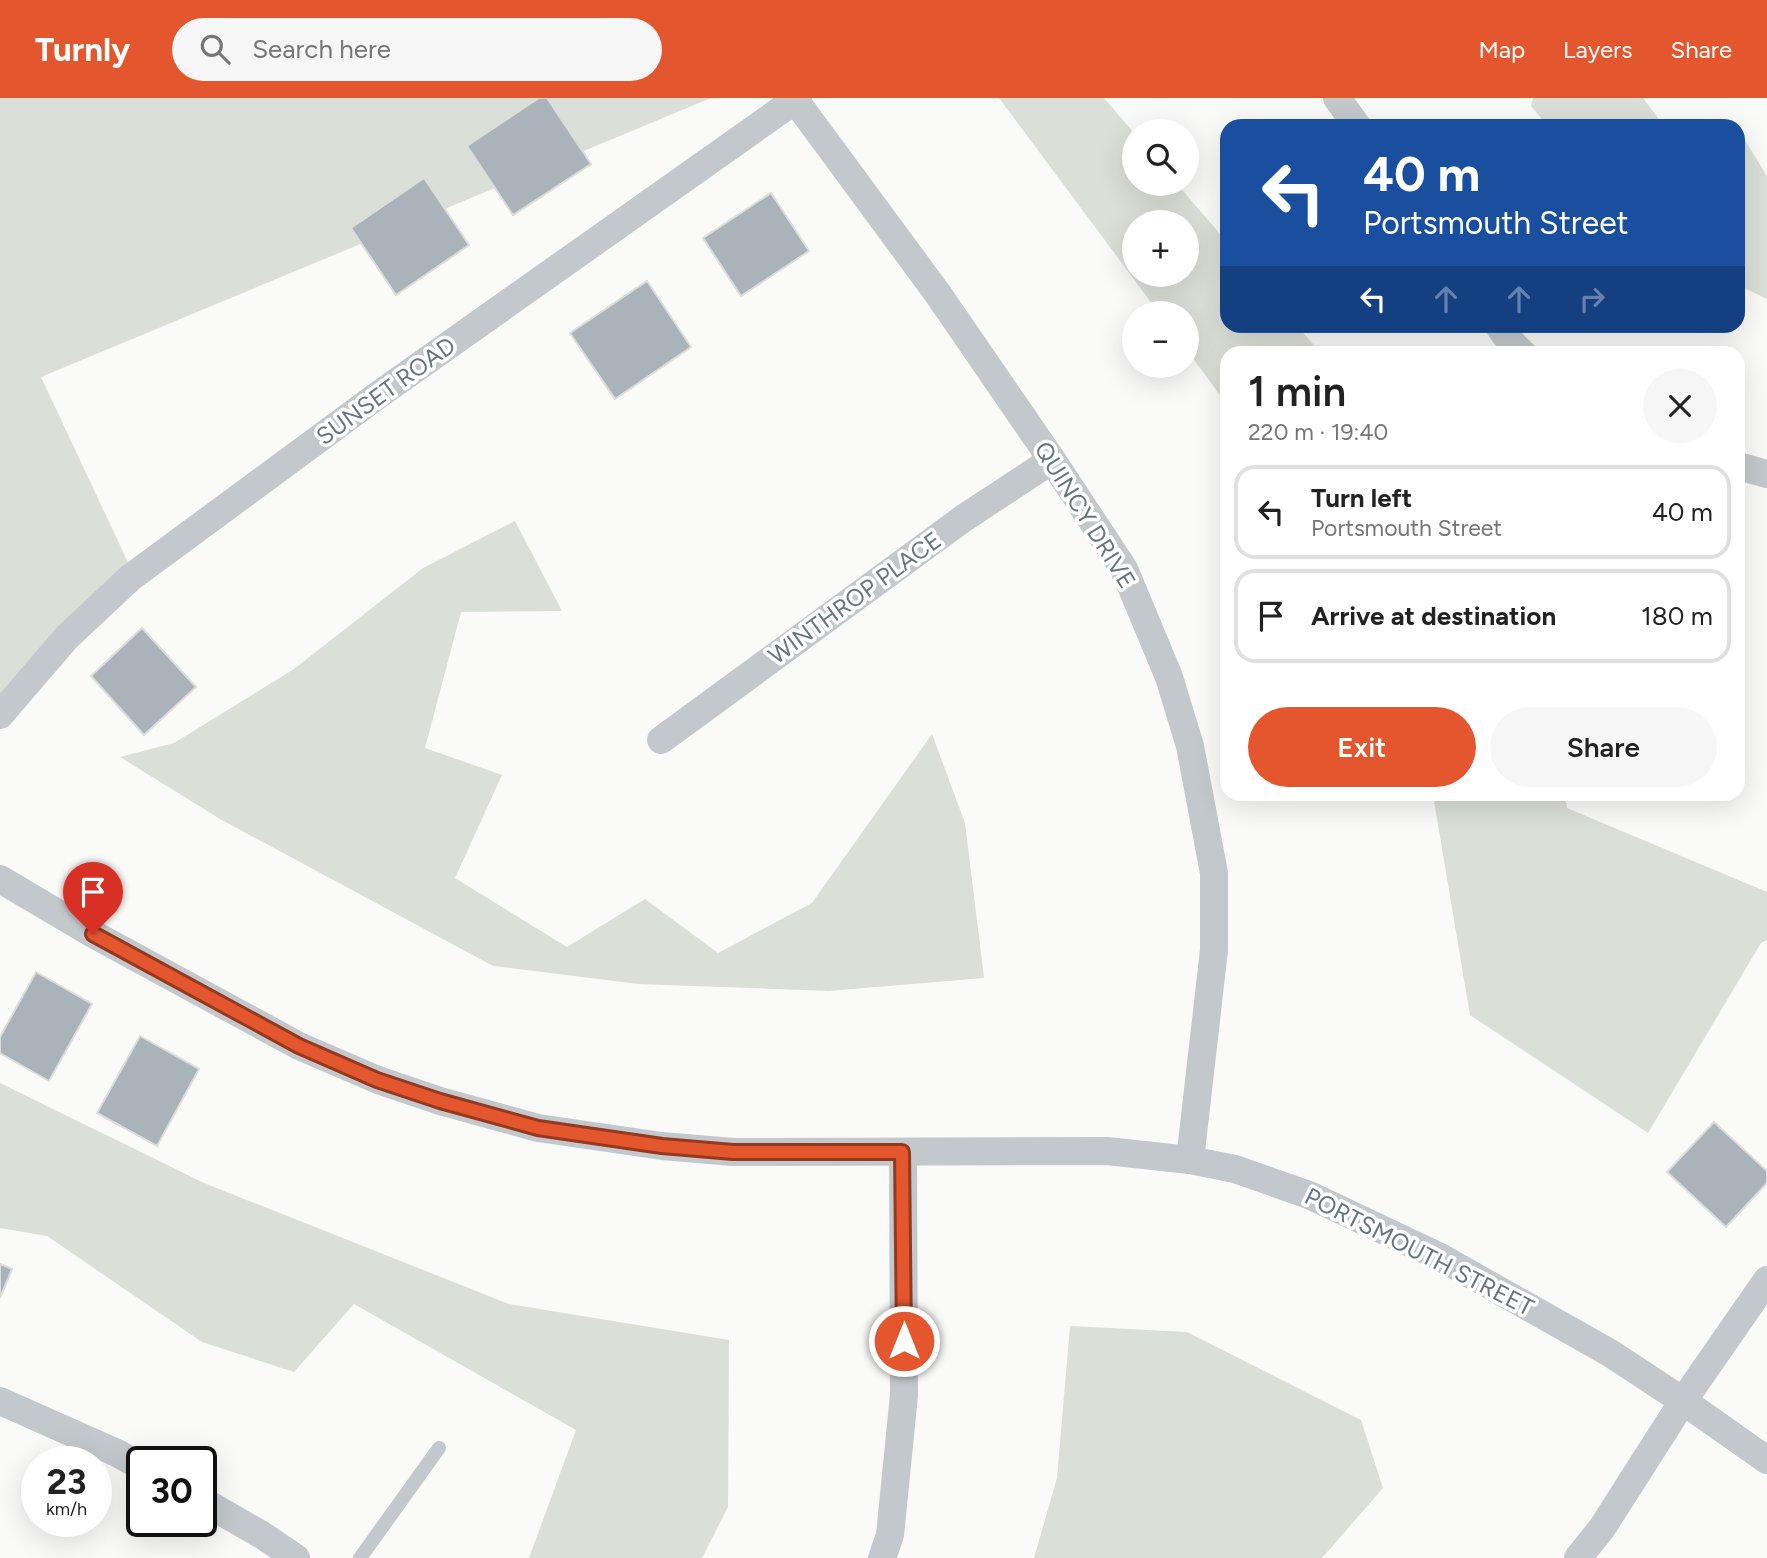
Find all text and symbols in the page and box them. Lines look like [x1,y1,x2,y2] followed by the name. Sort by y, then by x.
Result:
[172,18,662,81] search box
[35,30,130,69] text: Turnly
[196,30,234,68] icon: search
[252,33,391,65] text: Search here
[1478,35,1525,64] text: Map
[1563,35,1632,64] text: Layers
[1670,35,1732,64] text: Share
[1122,119,1199,378] map controls
[1122,119,1199,196] button: search
[1363,144,1480,203] text: 40 m
[1248,147,1339,238] icon: left
[1363,204,1629,242] text: Portsmouth Street
[1122,210,1199,287] button: +
[1354,280,1392,318] icon: left
[1427,280,1465,318] icon: ahead
[1500,280,1538,318] icon: ahead
[1573,280,1611,318] icon: right
[1122,301,1199,378] button: −
[311,330,461,451] street label: SUNSET ROAD
[1248,366,1346,417] text: 1 min
[1643,369,1717,443] button: close
[1248,418,1388,446] text: 220 m · 19:40
[1029,436,1142,593] street label: QUINCY DRIVE
[1311,482,1412,514] text: Turn left
[1252,493,1290,531] icon: left
[1652,496,1713,528] text: 40 m
[1311,514,1502,542] text: Portsmouth Street
[763,525,947,670] street label: WINTHROP PLACE
[1252,597,1290,635] icon: arrive
[1311,600,1556,632] text: Arrive at destination
[1641,600,1713,632] text: 180 m
[1248,707,1476,787] button: Exit
[1490,707,1717,787] button: Share
[63,862,123,934] pin
[74,873,112,911] icon: arrive
[1300,1181,1539,1322] street label: PORTSMOUTH STREET
[867,1304,941,1378] position arrow
[126,1446,217,1537] speed limit sign: 30
[47,1461,86,1503] text: 23
[46,1498,87,1520] text: km/h

